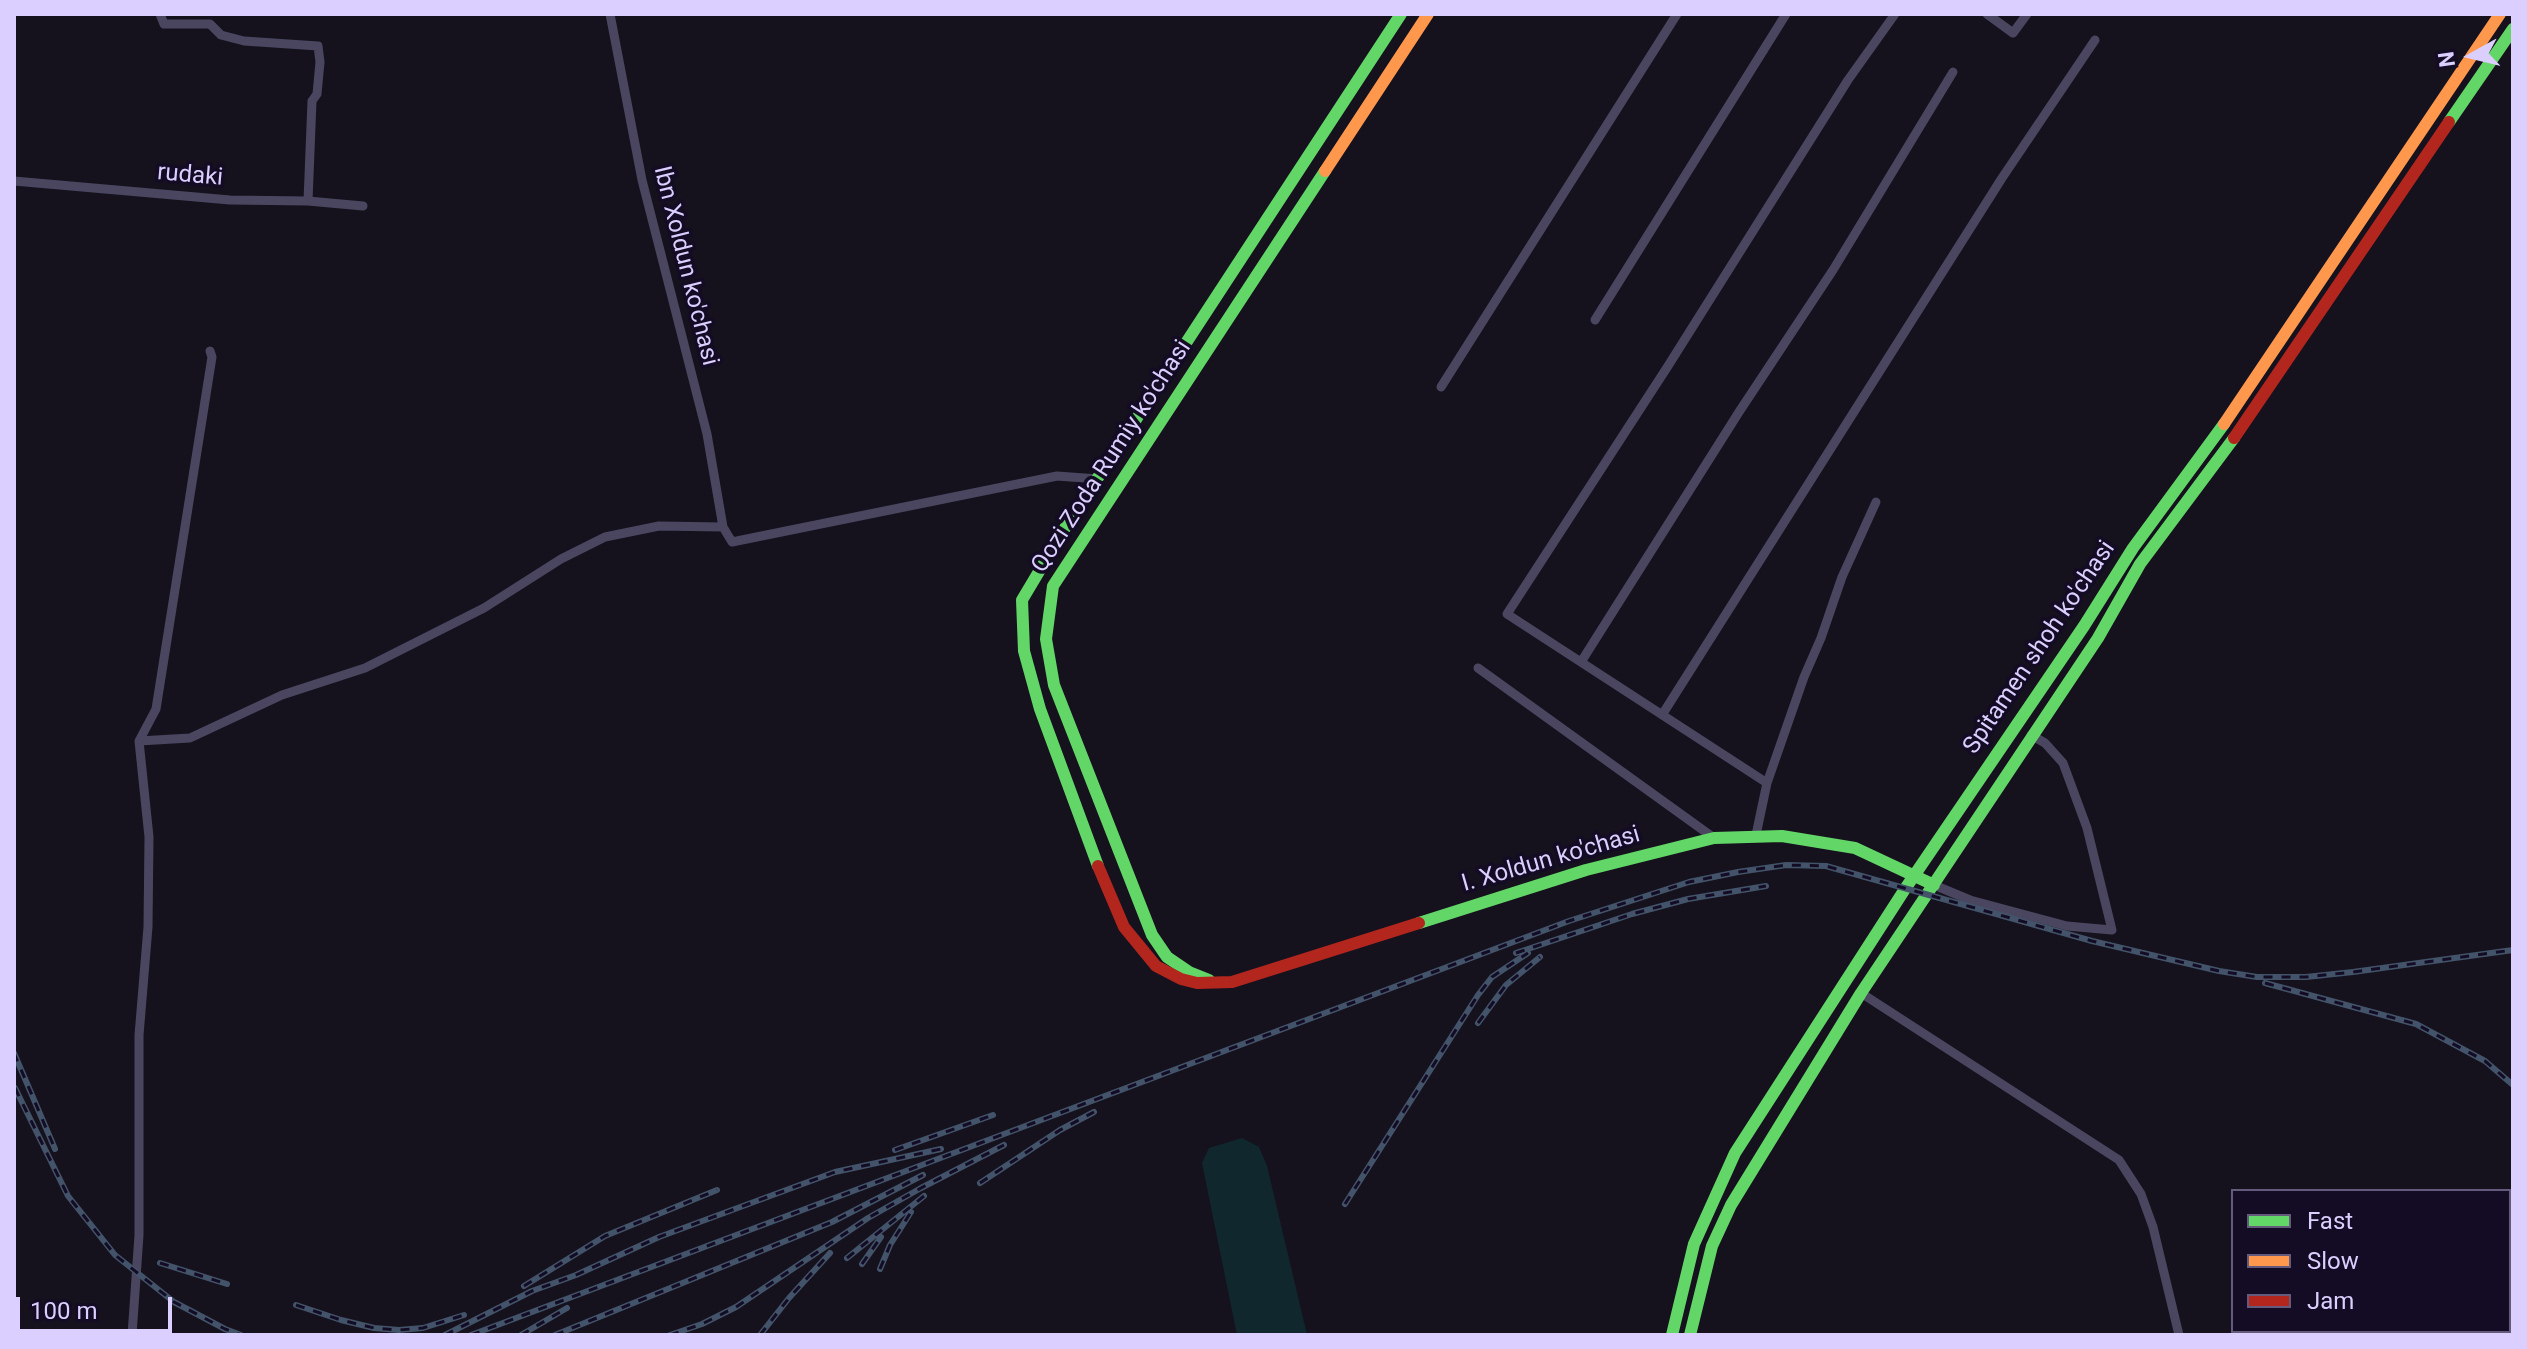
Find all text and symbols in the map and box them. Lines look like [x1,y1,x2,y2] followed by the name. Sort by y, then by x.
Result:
[2431,16,2511,96] north arrow
[2433,50,2460,69] text: N
[156,159,224,193] street label: rudaki
[646,163,724,369] street label: Ibn Xoldun ko'chasi
[1026,335,1198,579] street label: Qozi Zoda Rumiy ko'chasi
[1958,536,2122,760] street label: Spitamen shoh ko'chasi
[1459,821,1643,899] street label: I. Xoldun ko'chasi
[2231,1189,2511,1333] legend
[2307,1207,2353,1235] text: Fast
[2307,1247,2359,1275] text: Slow
[20,1281,176,1331] scale bar
[2307,1287,2354,1315] text: Jam
[30,1297,97,1325] text: 100 m

